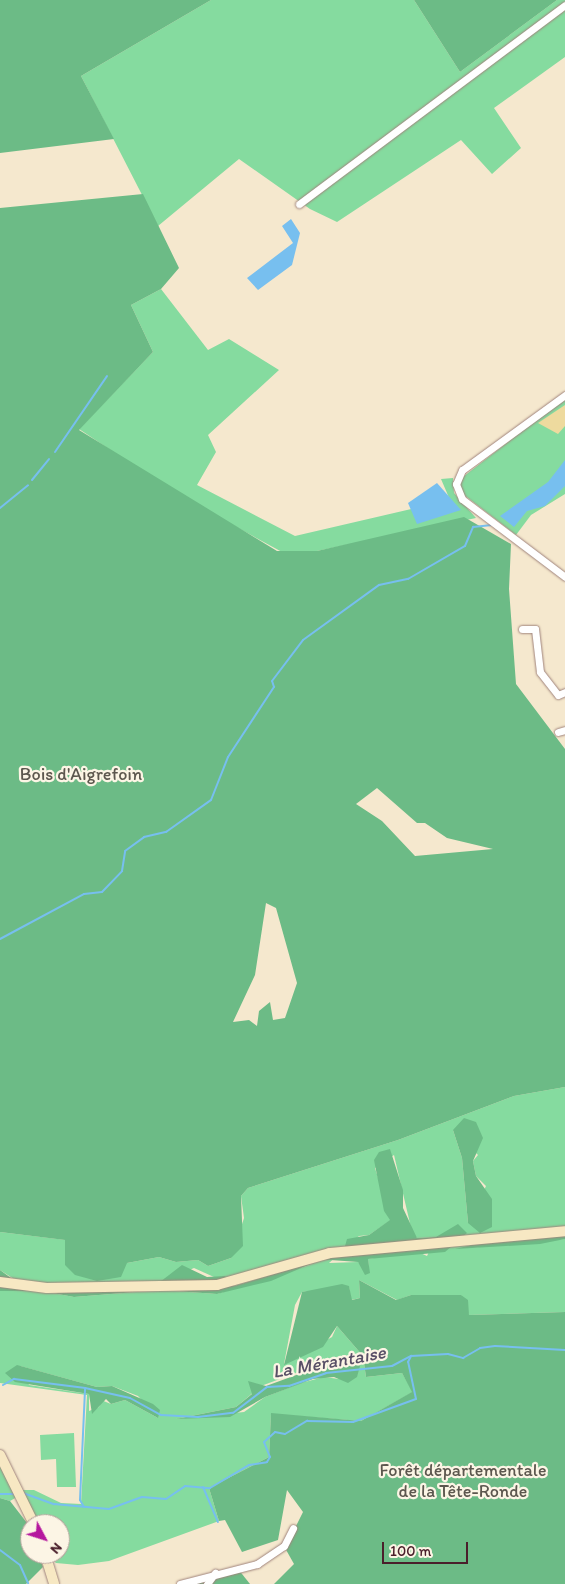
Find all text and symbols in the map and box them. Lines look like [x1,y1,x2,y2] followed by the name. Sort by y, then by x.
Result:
[20,763,142,785] park label: Bois d'Aigrefoin
[271,1341,387,1383] water label: La Mérantaise
[380,1460,546,1502] park label: Forêt départementale de la Tête-Ronde
[20,1514,70,1564] north arrow
[385,1532,471,1564] scale bar
[47,1539,66,1557] text: N
[390,1542,431,1560] text: 100 m

